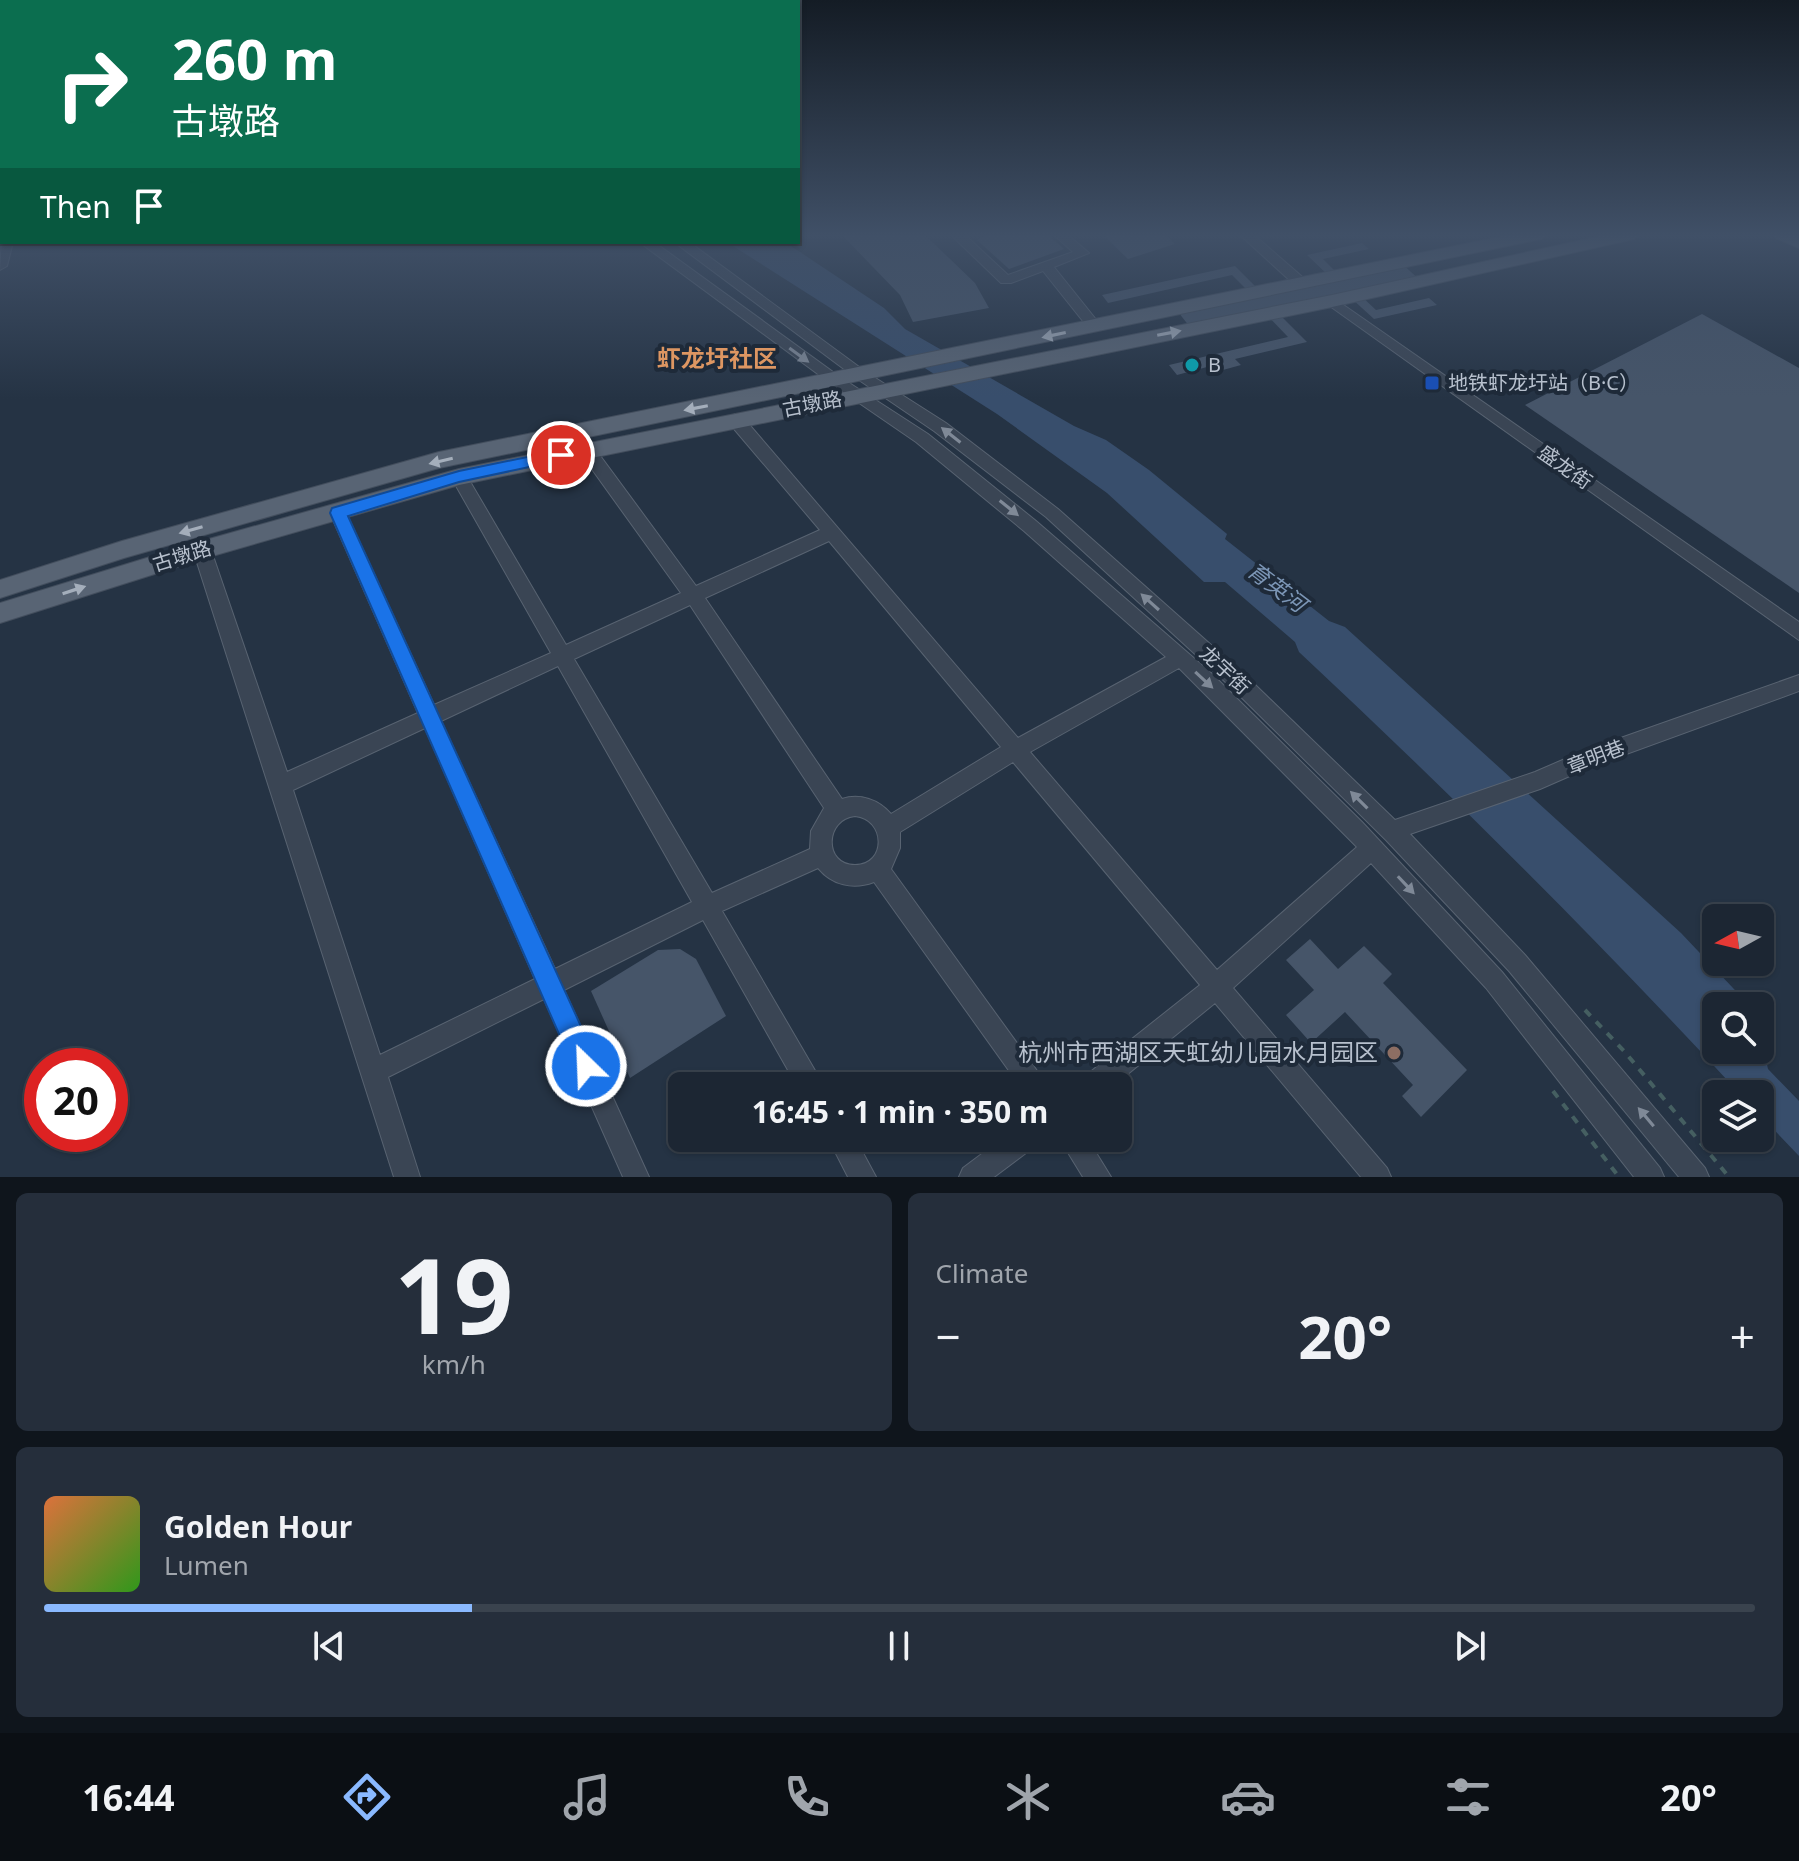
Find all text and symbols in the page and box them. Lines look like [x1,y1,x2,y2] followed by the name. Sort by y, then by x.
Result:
[172,20,337,96] text: 260 m
[40,32,144,136] icon: right
[172,96,280,145] text: 古墩路
[127,184,171,228] icon: arrive
[40,186,111,227] text: Then
[1157,326,1182,339] one-way arrow
[1041,329,1066,342] one-way arrow
[657,341,777,374] district label: 虾龙圩社区
[789,346,810,362] one-way arrow
[1208,351,1221,378] place label: B
[1183,356,1201,374] marker: B
[1448,369,1639,396] place label: 地铁虾龙圩站（B·C）
[1423,374,1441,392] marker: 地铁虾龙圩站（B·C）
[780,385,844,422] street label: 古墩路
[683,402,708,415] one-way arrow
[527,421,595,489] pin
[941,428,961,444] one-way arrow
[539,433,583,477] icon: arrive
[1533,438,1598,495] street label: 盛龙街
[428,455,453,467] one-way arrow
[999,499,1019,516] one-way arrow
[178,525,203,537] one-way arrow
[149,534,214,577] street label: 古墩路
[1242,554,1316,620] water label: 育英河
[63,583,87,595] one-way arrow
[1141,594,1161,611] one-way arrow
[1194,639,1256,700] street label: 龙宇街
[1194,670,1213,688] one-way arrow
[1563,733,1629,780] street label: 章明巷
[1350,792,1369,810] one-way arrow
[1397,875,1415,894] one-way arrow
[1702,904,1774,976] north arrow
[1702,904,1774,1152] map controls
[1702,992,1774,1064] button: search
[544,1024,628,1108] position arrow
[1018,1035,1378,1068] place label: 杭州市西湖区天虹幼儿园水月园区
[1385,1044,1403,1062] marker: 杭州市西湖区天虹幼儿园水月园区
[24,1048,128,1152] speed limit sign: 20
[1702,1080,1774,1152] button: layers
[752,1091,1048,1132] text: 16:45 · 1 min · 350 m
[1638,1107,1655,1127] one-way arrow
[394,1223,513,1364] text: 19
[936,1255,1028,1291] text: Climate
[1298,1295,1392,1377] text: 20°
[936,1306,961,1366] text: −
[1730,1306,1755,1366] text: +
[422,1346,486,1382] text: km/h
[164,1506,352,1547] text: Golden Hour
[164,1547,249,1583] text: Lumen
[307,1624,351,1668] icon: previous
[877,1624,921,1668] icon: pause
[1448,1624,1492,1668] icon: next
[339,1769,395,1825] icon: directions
[559,1769,615,1825] icon: music
[779,1769,835,1825] icon: phone
[1000,1769,1056,1825] icon: climate
[1220,1769,1276,1825] icon: car
[1440,1769,1496,1825] icon: filters
[82,1773,175,1822] text: 16:44
[1660,1773,1717,1822] text: 20°

